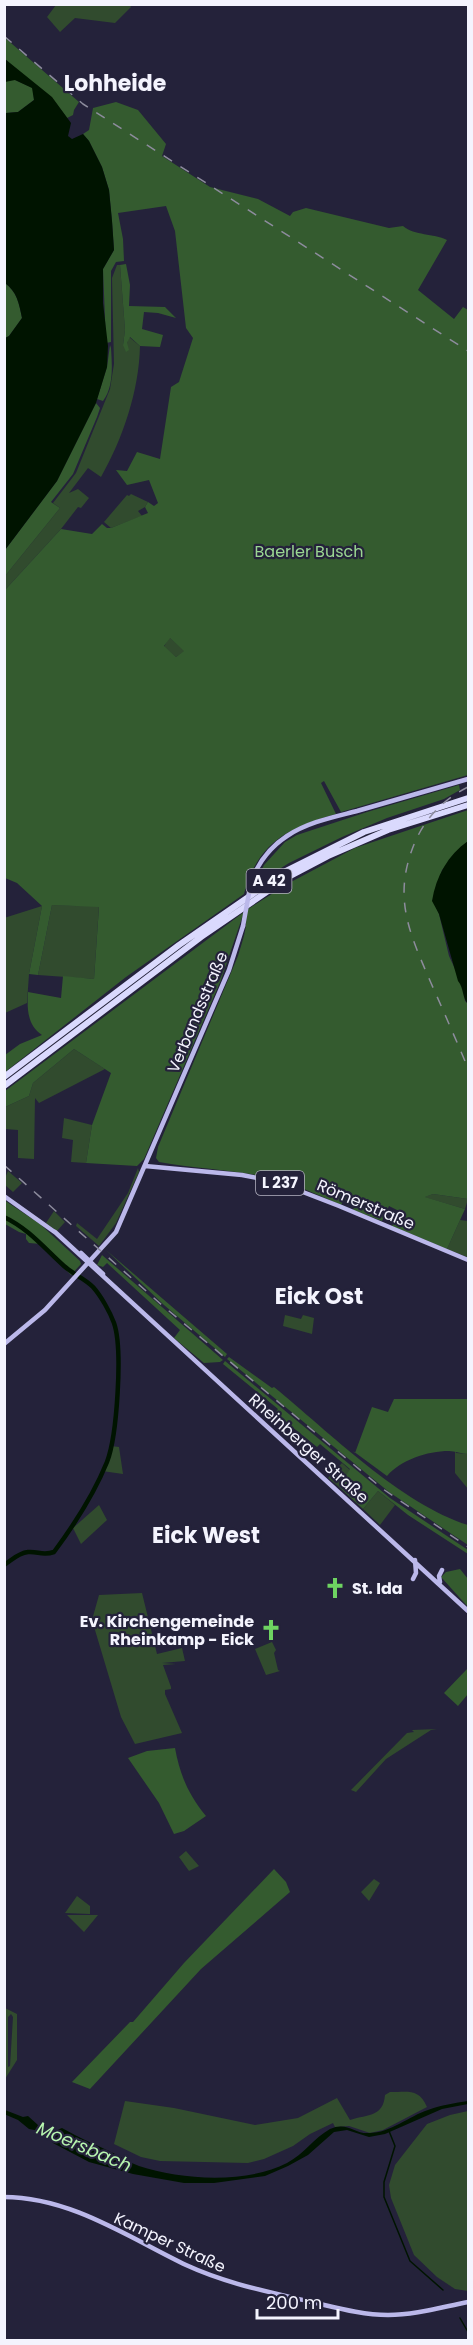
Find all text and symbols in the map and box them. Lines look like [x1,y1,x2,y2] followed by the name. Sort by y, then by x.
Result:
[64,68,166,99] district label: Lohheide
[255,540,363,563] park label: Baerler Busch
[246,869,292,893] road number: A 42
[162,948,233,1076] street label: Verbandsstraße
[256,1171,304,1195] road number: L 237
[313,1174,418,1235] street label: Römerstraße
[275,1281,363,1312] district label: Eick Ost
[244,1388,374,1509] street label: Rheinberger Straße
[152,1520,260,1551] district label: Eick West
[323,1576,347,1600] church icon: St. Ida
[352,1577,403,1600] place label: St. Ida
[80,1610,254,1651] place label: Ev. Kirchengemeinde Rheinkamp - Eick
[259,1618,283,1642] church icon: Ev. Kirchengemeinde Rheinkamp - Eick
[33,2115,136,2178] water label: Moersbach
[110,2207,229,2278] street label: Kamper Straße
[257,2282,338,2320] scale bar
[266,2290,322,2315] text: 200 m

